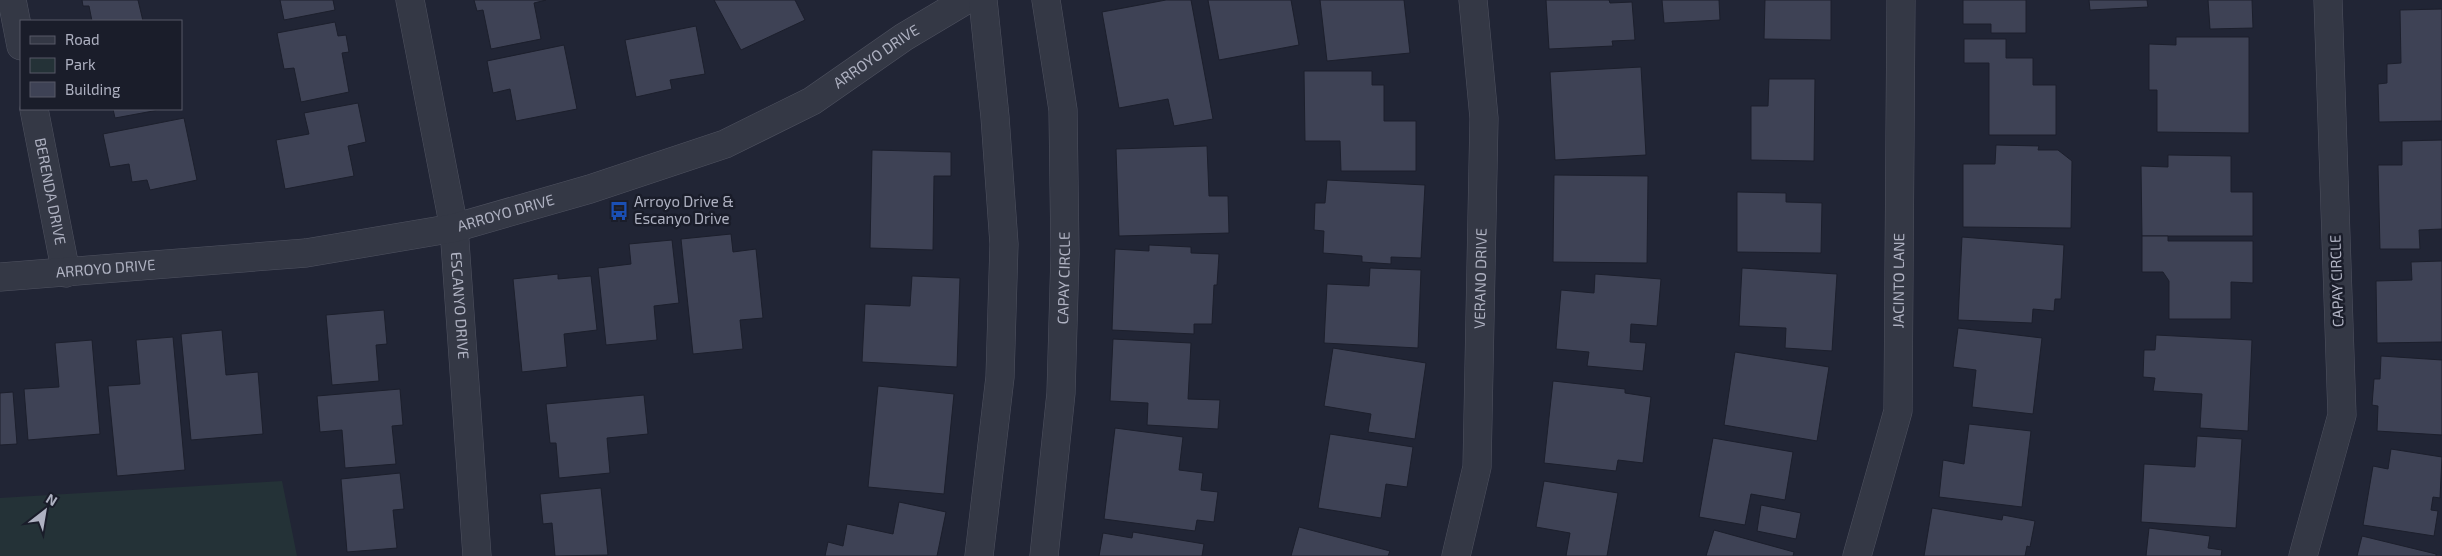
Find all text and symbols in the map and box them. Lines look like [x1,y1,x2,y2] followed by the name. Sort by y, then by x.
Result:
[20,20,182,110] legend
[829,20,922,92] street label: ARROYO DRIVE
[65,30,100,48] text: Road
[65,55,96,73] text: Park
[65,80,121,98] text: Building
[32,136,70,246] street label: BERENDA DRIVE
[455,190,556,235] street label: ARROYO DRIVE
[634,192,734,227] place label: Arroyo Drive & Escanyo Drive
[608,200,630,222] bus stop icon: Arroyo Drive & Escanyo Drive
[1470,228,1490,329] street label: VERANO DRIVE
[1053,231,1073,325] street label: CAPAY CIRCLE
[1889,233,1907,328] street label: JACINTO LANE
[2325,234,2347,328] street label: CAPAY CIRCLE
[448,251,473,360] street label: ESCANYO DRIVE
[55,255,156,281] street label: ARROYO DRIVE
[20,486,70,536] north arrow
[43,490,61,509] text: N

